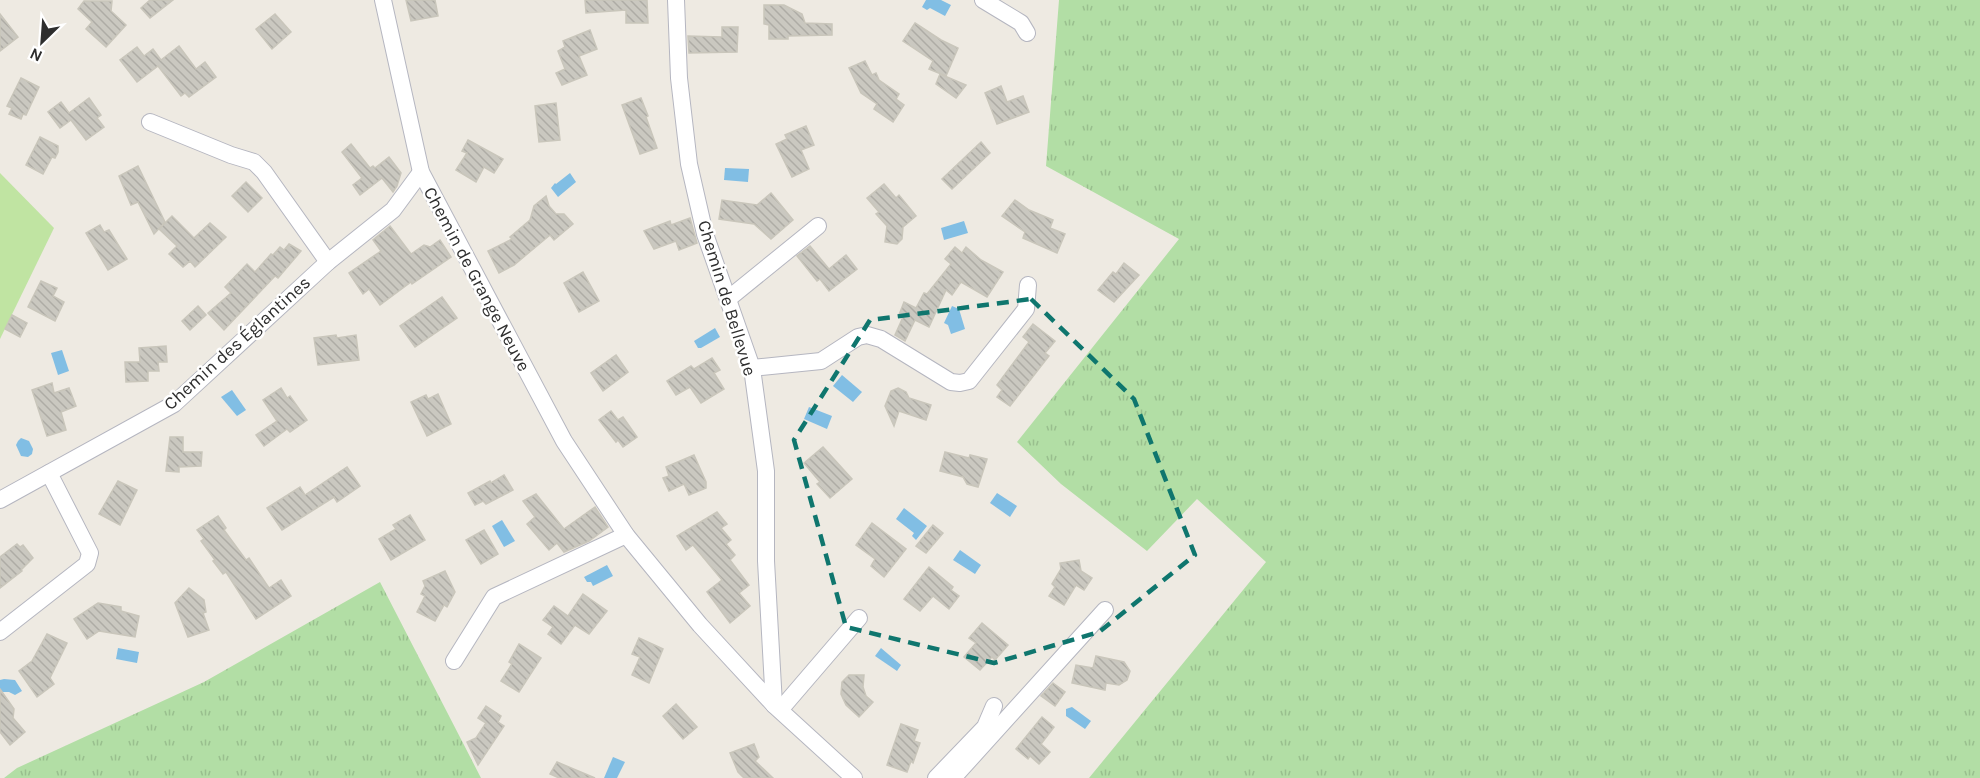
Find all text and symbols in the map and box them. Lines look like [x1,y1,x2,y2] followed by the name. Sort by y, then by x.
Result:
[12,12,72,72] north arrow
[27,44,45,66] text: N
[419,183,535,375] street label: Chemin de Grange Neuve
[693,218,761,378] street label: Chemin de Bellevue
[158,271,315,415] street label: Chemin des Églantines

